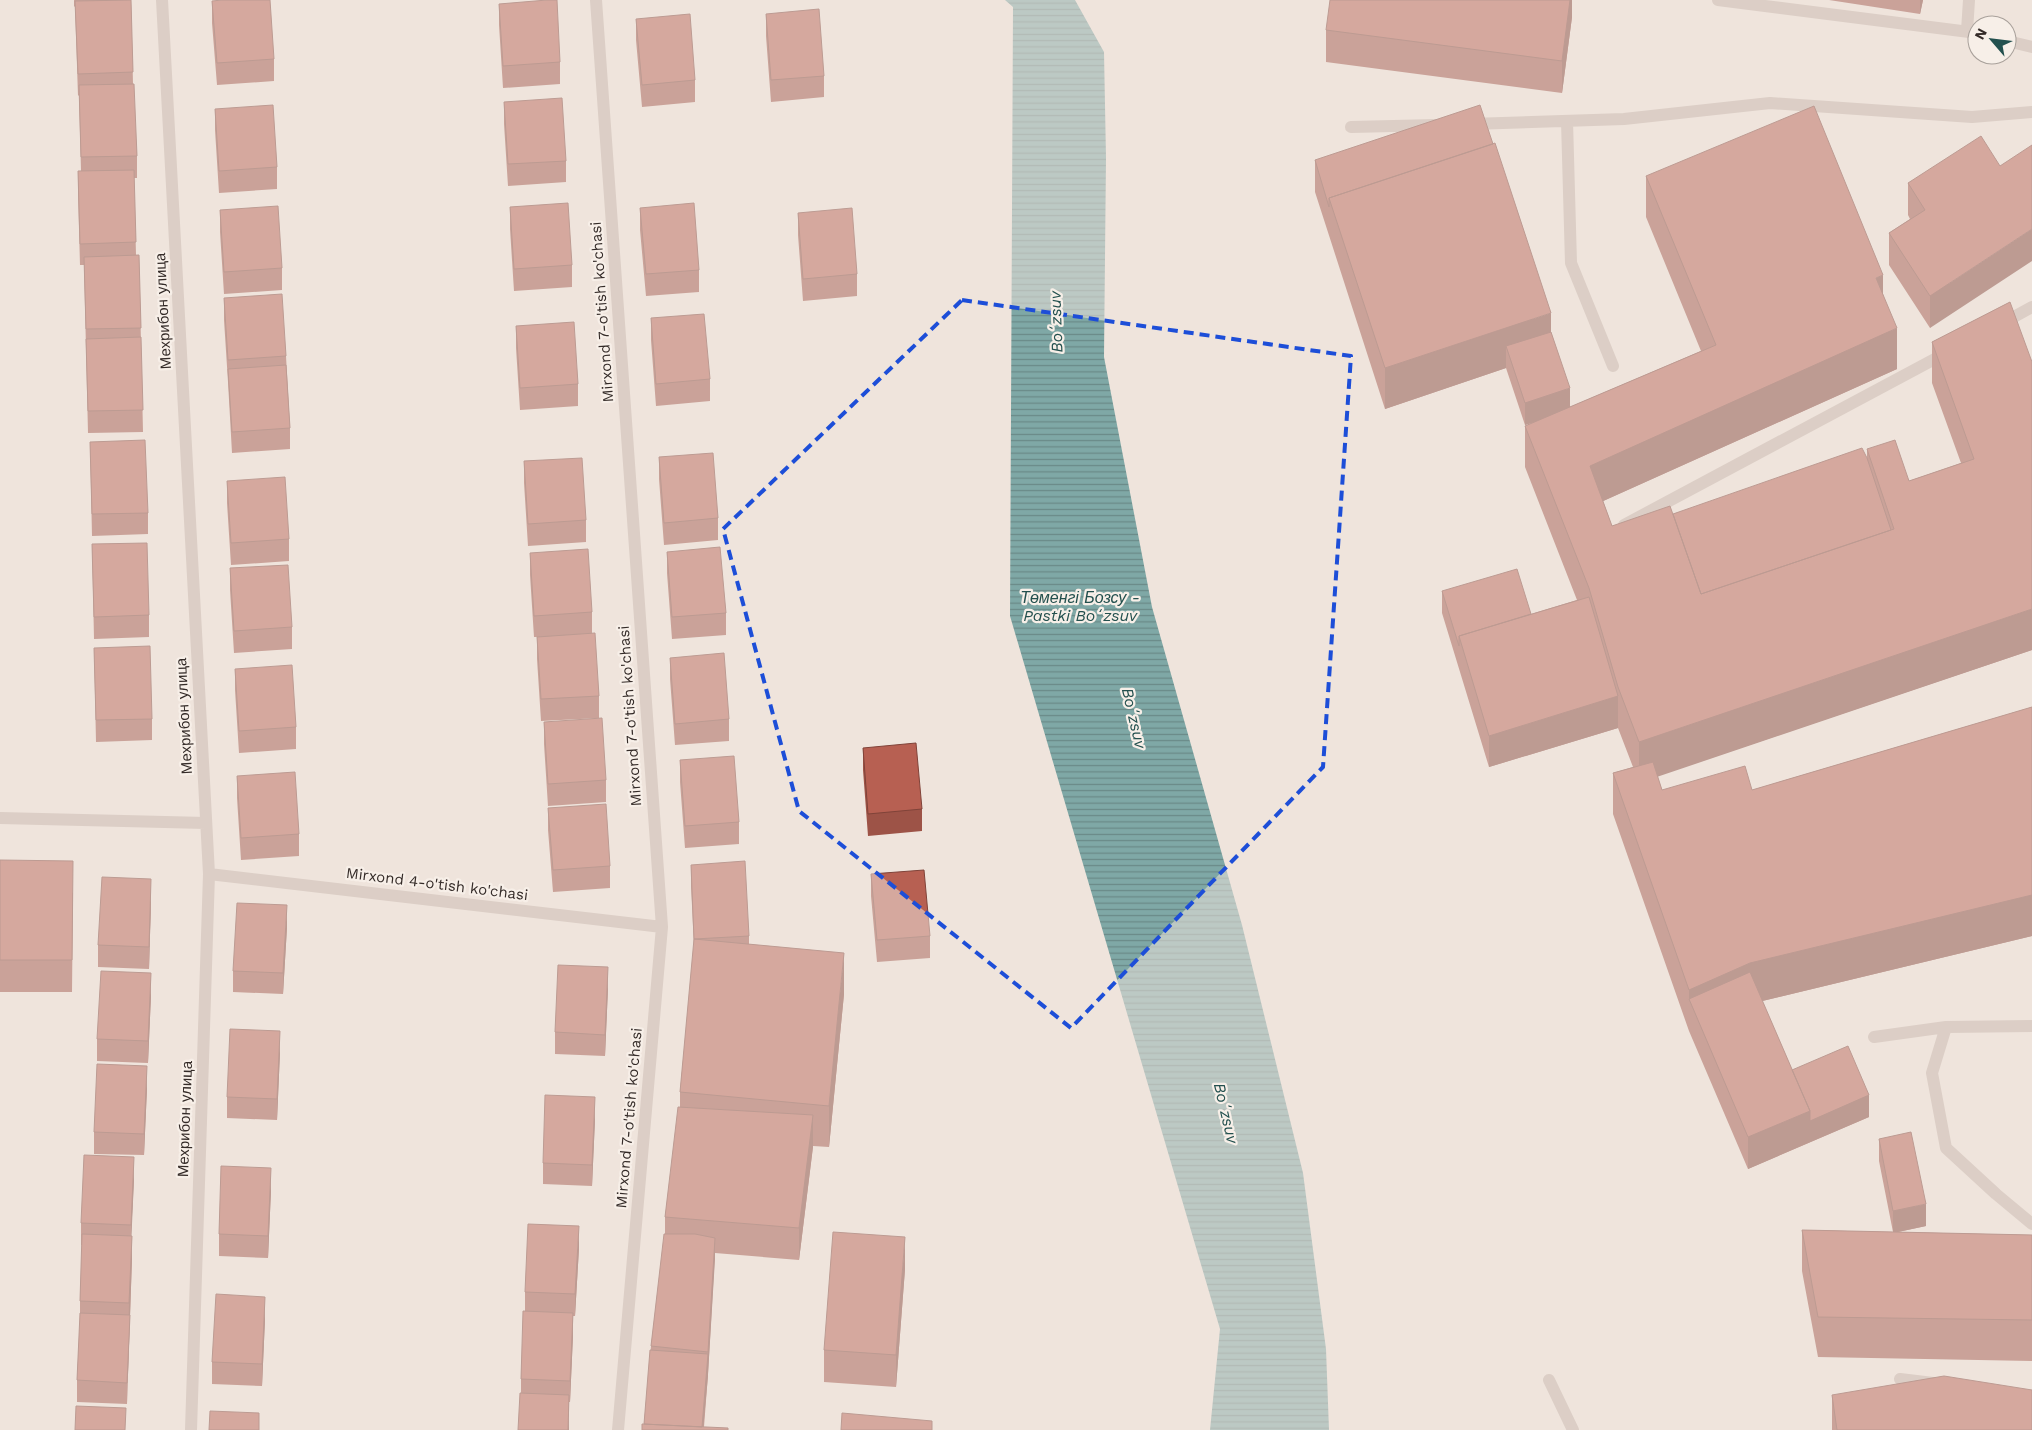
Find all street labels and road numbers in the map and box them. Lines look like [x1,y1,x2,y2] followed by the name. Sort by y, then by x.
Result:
[587,221,617,403] street label: Mirxond 7-o'tish ko'chasi
[151,252,175,370] street label: Мехрибон улица
[615,625,645,807] street label: Mirxond 7-o'tish ko'chasi
[172,657,196,775] street label: Мехрибон улица
[345,864,529,904] street label: Mirxond 4-o'tish ko'chasi
[612,1027,646,1209] street label: Mirxond 7-o'tish ko'chasi
[174,1060,196,1178] street label: Мехрибон улица

